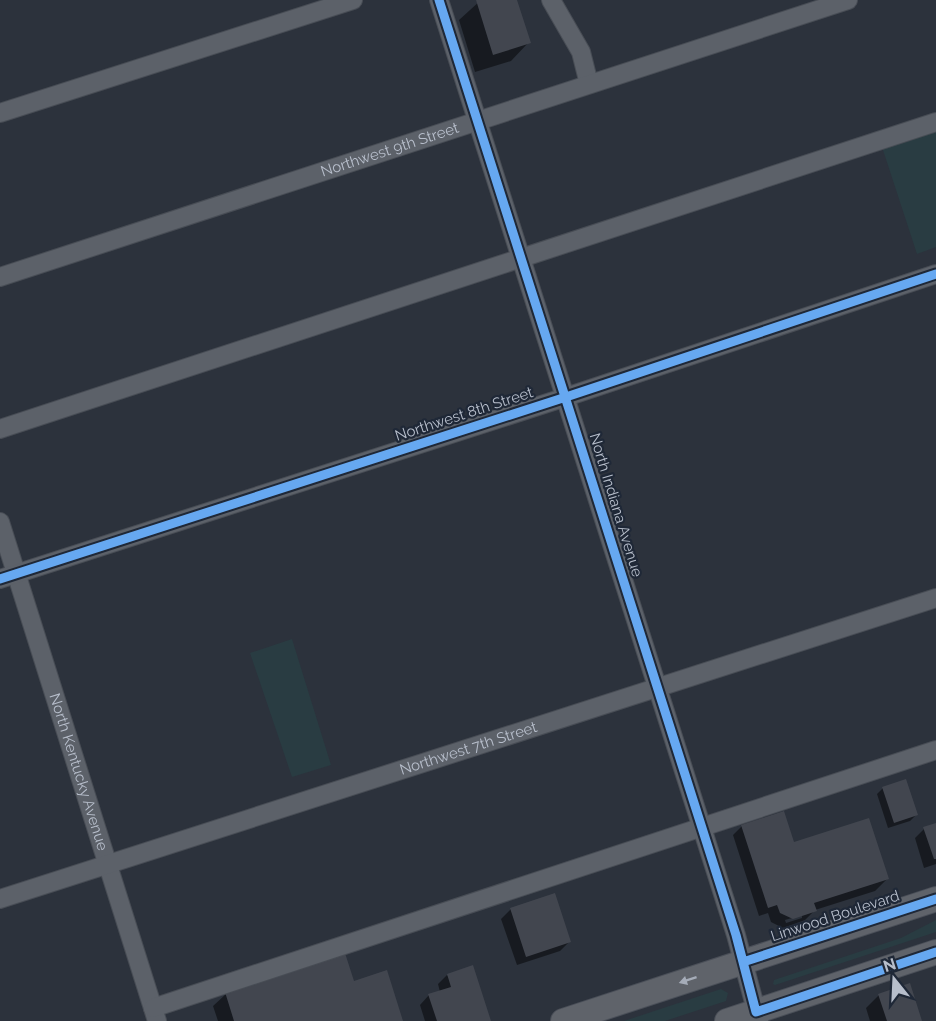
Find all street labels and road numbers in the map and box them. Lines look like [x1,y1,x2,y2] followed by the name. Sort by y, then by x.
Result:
[318,119,461,181] street label: Northwest 9th Street
[393,383,535,445] street label: Northwest 8th Street
[586,431,647,579] street label: North Indiana Avenue
[45,691,112,853] street label: North Kentucky Avenue
[397,718,539,779] street label: Northwest 7th Street
[768,887,902,945] street label: Linwood Boulevard

